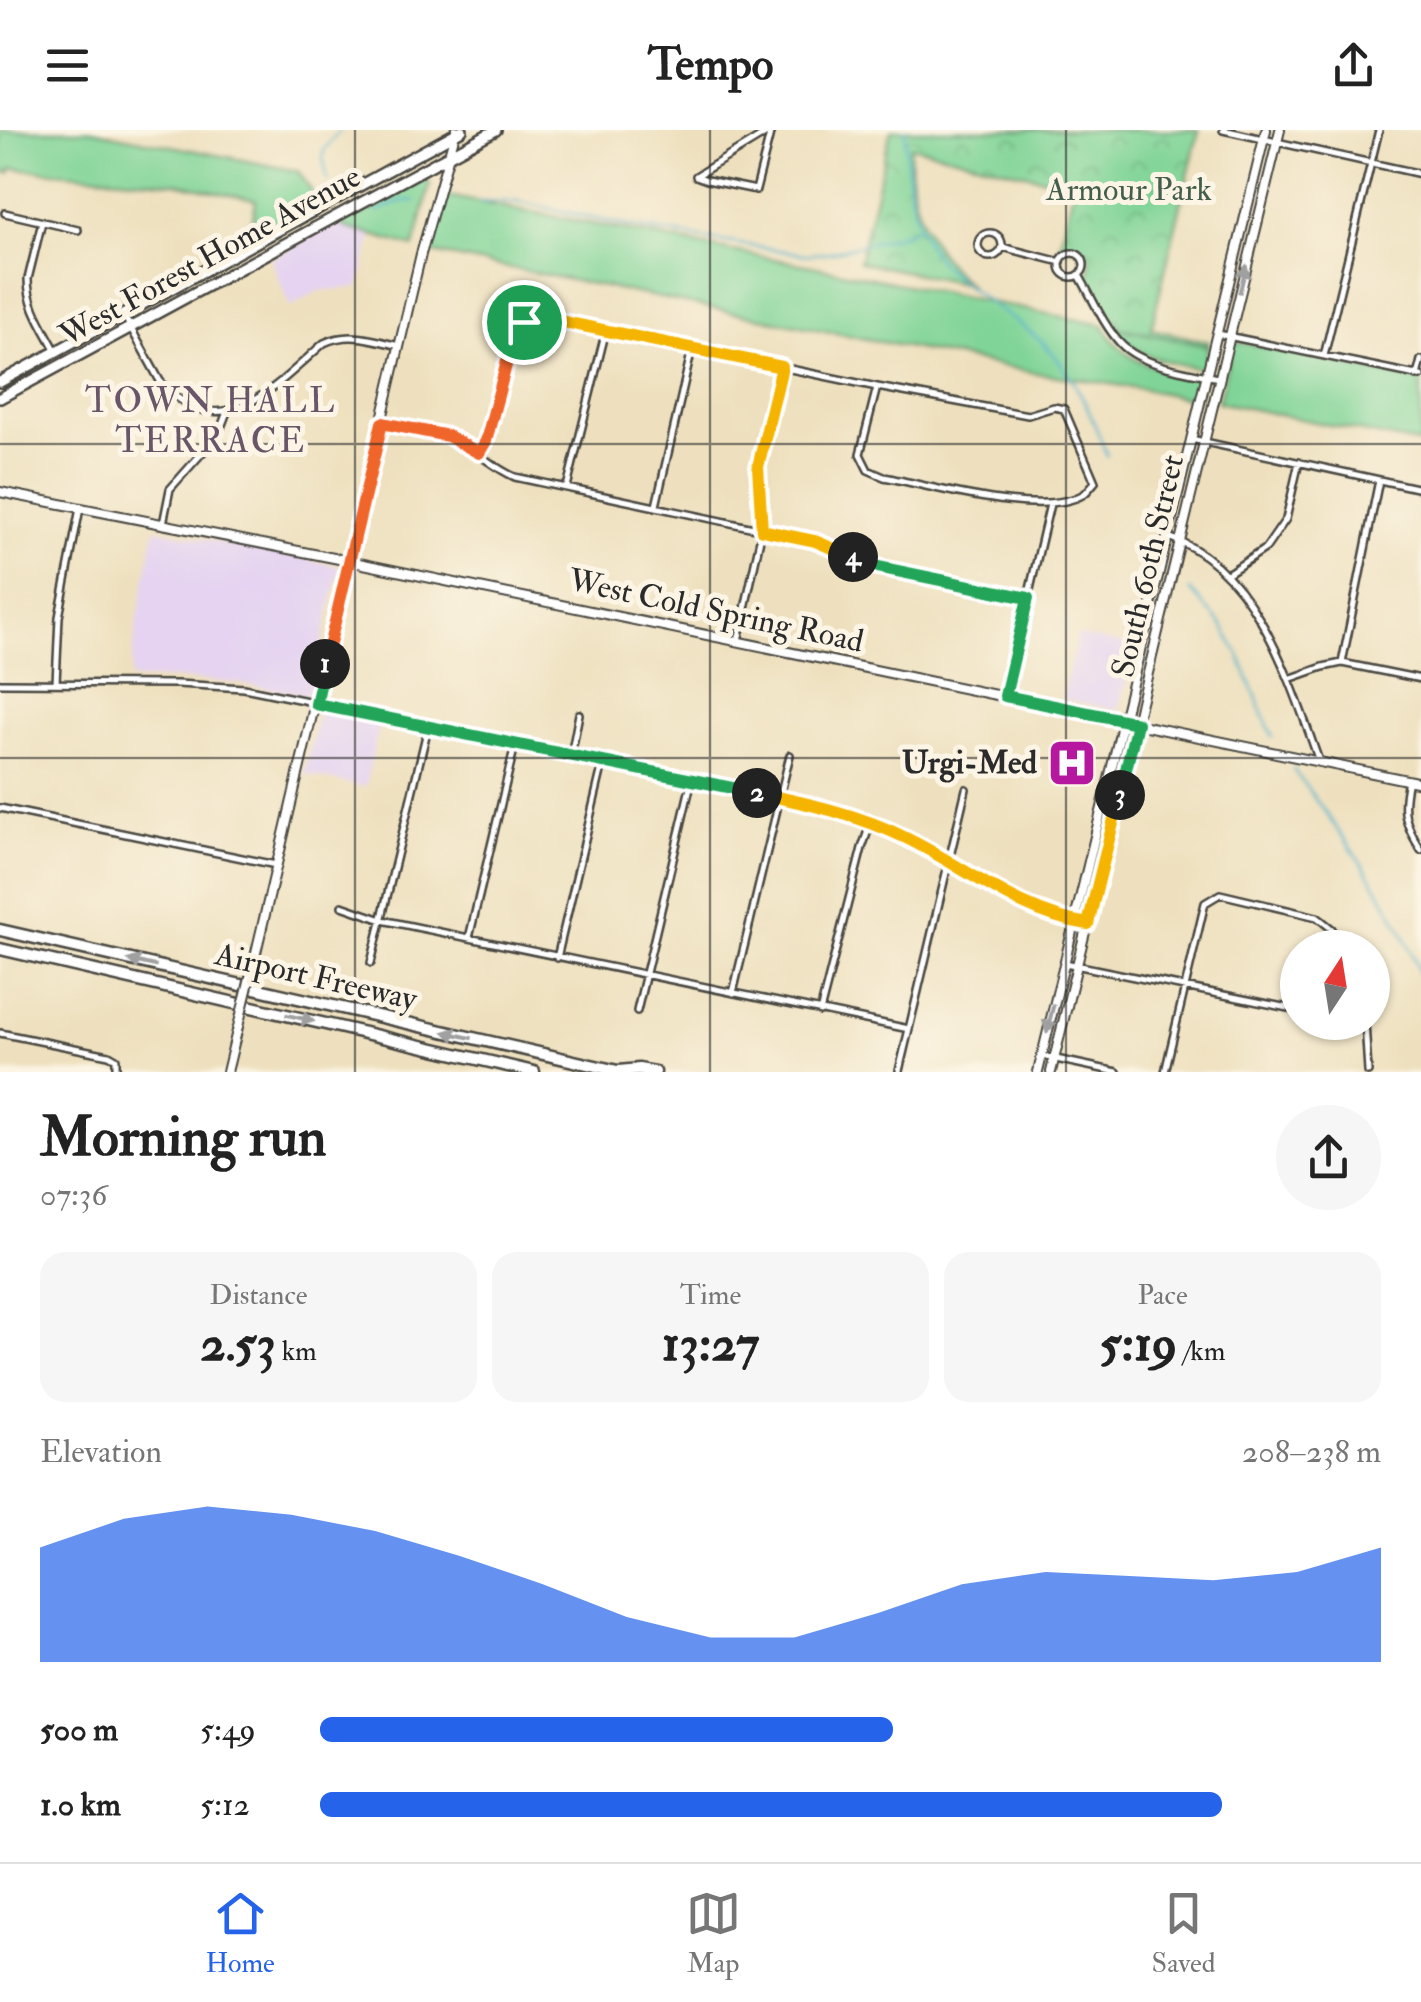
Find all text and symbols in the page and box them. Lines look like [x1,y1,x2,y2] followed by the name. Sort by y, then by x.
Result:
[648,37,773,93] text: Tempo
[40,38,95,93] icon: menu
[1326,38,1381,93] icon: share
[52,157,367,356] street label: West Forest Home Avenue
[1045,170,1212,210] park label: Armour Park
[1236,263,1251,294] one-way arrow
[482,280,567,365] pin
[497,295,552,350] icon: arrive
[85,379,337,463] district label: TOWN HALL TERRACE
[1103,451,1193,681] street label: South 60th Street
[828,532,878,582] pin: 4
[845,539,861,574] text: 4
[564,560,867,662] street label: West Cold Spring Road
[300,639,350,689] pin: 1
[320,646,330,681] text: 1
[1046,737,1098,789] hospital icon: Urgi-Med
[902,743,1037,783] place label: Urgi-Med
[732,768,782,818] pin: 2
[1095,770,1145,820] pin: 3
[750,775,764,810] text: 2
[1115,777,1125,812] text: 3
[1280,930,1390,1040] north arrow
[1280,930,1390,1040] map controls
[210,934,422,1020] street label: Airport Freeway
[126,955,157,970] one-way arrow
[1042,1004,1058,1035] one-way arrow
[285,1011,316,1026] one-way arrow
[442,1027,473,1042] one-way arrow
[40,1103,326,1172] text: Morning run
[1276,1105,1381,1210] button: share
[40,1175,107,1215] text: 07:36
[210,1278,307,1313] text: Distance
[680,1278,741,1313] text: Time
[1137,1278,1188,1313] text: Pace
[200,1313,276,1376] text: 2.53
[662,1313,759,1376] text: 13:27
[1100,1313,1177,1376] text: 5:19
[276,1334,317,1369] text: km
[1177,1334,1225,1369] text: /km
[40,1432,162,1472] text: Elevation
[1242,1432,1381,1472] text: 208–238 m
[40,1710,118,1750] text: 500 m
[200,1710,256,1750] text: 5:49
[40,1785,121,1825] text: 1.0 km
[200,1785,250,1825] text: 5:12
[205,1886,275,1981] tab: Home
[686,1886,741,1981] tab: Map
[1152,1886,1216,1981] tab: Saved

